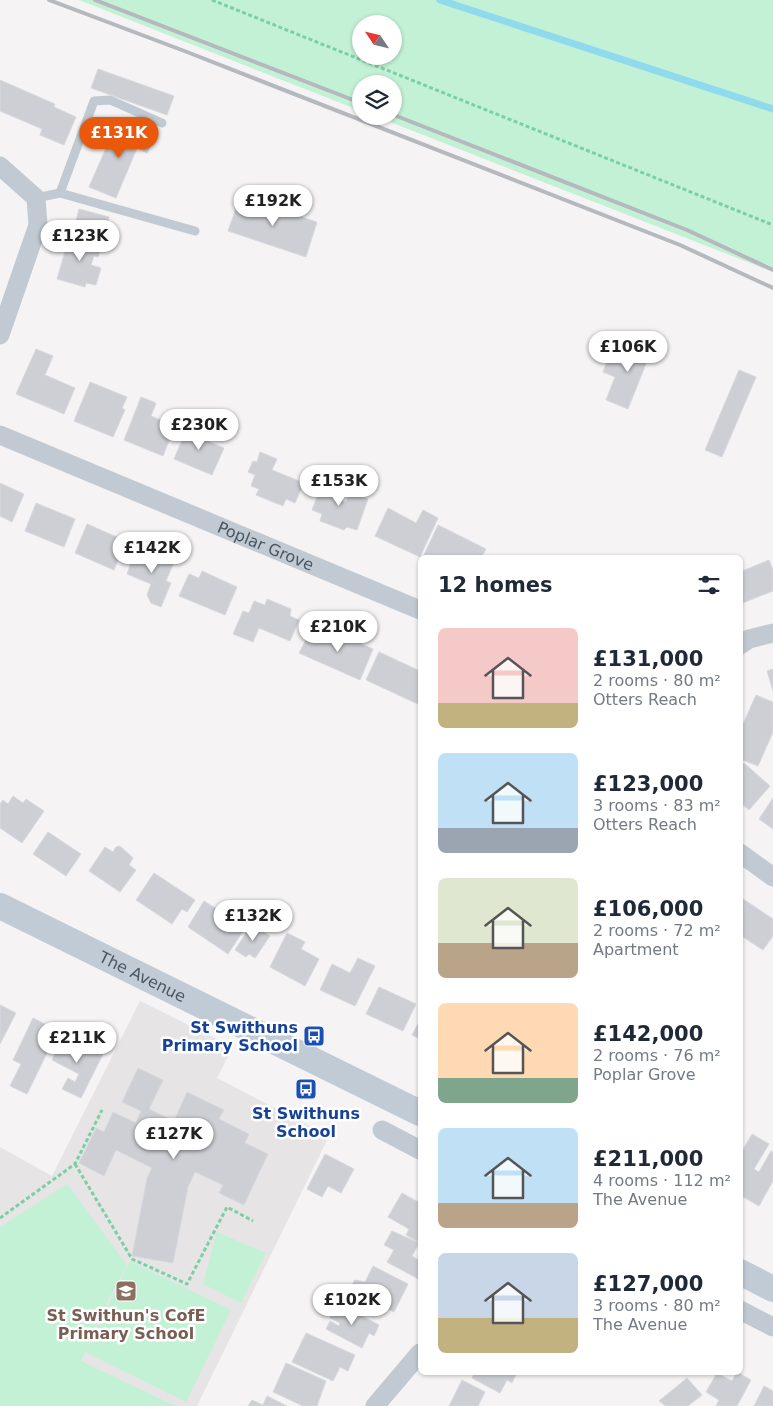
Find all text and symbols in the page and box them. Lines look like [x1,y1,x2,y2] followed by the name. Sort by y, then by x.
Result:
[352,15,402,65] north arrow
[352,15,402,125] map controls
[352,75,402,125] button: layers
[84,116,154,159] pin: £131K
[91,123,147,142] text: £131K
[238,184,308,227] pin: £192K
[245,191,301,210] text: £192K
[45,220,115,262] pin: £123K
[52,226,108,245] text: £123K
[593,330,663,373] pin: £106K
[600,337,656,356] text: £106K
[164,408,234,451] pin: £230K
[171,415,227,434] text: £230K
[304,464,374,507] pin: £153K
[311,471,367,490] text: £153K
[215,517,317,574] street label: Poplar Grove
[117,532,187,574] pin: £142K
[124,538,180,557] text: £142K
[695,571,723,599] icon: filters
[438,573,553,597] text: 12 homes
[303,610,373,653] pin: £210K
[310,617,366,636] text: £210K
[593,647,703,671] text: £131,000
[478,648,538,708] icon: home
[593,671,721,690] text: 2 rooms · 80 m²
[593,690,697,709] text: Otters Reach
[593,772,703,796] text: £123,000
[478,773,538,833] icon: home
[593,796,721,815] text: 3 rooms · 83 m²
[593,815,697,834] text: Otters Reach
[593,897,703,921] text: £106,000
[478,898,538,958] icon: home
[218,900,288,942] pin: £132K
[225,906,281,925] text: £132K
[593,921,721,940] text: 2 rooms · 72 m²
[593,940,679,959] text: Apartment
[95,946,189,1006] street label: The Avenue
[162,1018,298,1055] place label: St Swithuns Primary School
[42,1022,112,1064] pin: £211K
[593,1022,703,1046] text: £142,000
[478,1023,538,1083] icon: home
[302,1024,326,1048] bus stop icon: St Swithuns Primary School
[49,1028,105,1047] text: £211K
[593,1046,721,1065] text: 2 rooms · 76 m²
[593,1065,696,1084] text: Poplar Grove
[294,1077,318,1101] bus stop icon: St Swithuns School
[252,1104,360,1141] place label: St Swithuns School
[139,1118,209,1160] pin: £127K
[146,1124,202,1143] text: £127K
[593,1147,703,1171] text: £211,000
[478,1148,538,1208] icon: home
[593,1171,731,1190] text: 4 rooms · 112 m²
[593,1190,687,1209] text: The Avenue
[593,1272,703,1296] text: £127,000
[478,1273,538,1333] icon: home
[114,1279,138,1303] school or university icon: St Swithun's CofE Primary School
[317,1284,387,1326] pin: £102K
[324,1290,380,1309] text: £102K
[593,1296,721,1315] text: 3 rooms · 80 m²
[47,1306,205,1343] place label: St Swithun's CofE Primary School
[593,1315,687,1334] text: The Avenue

